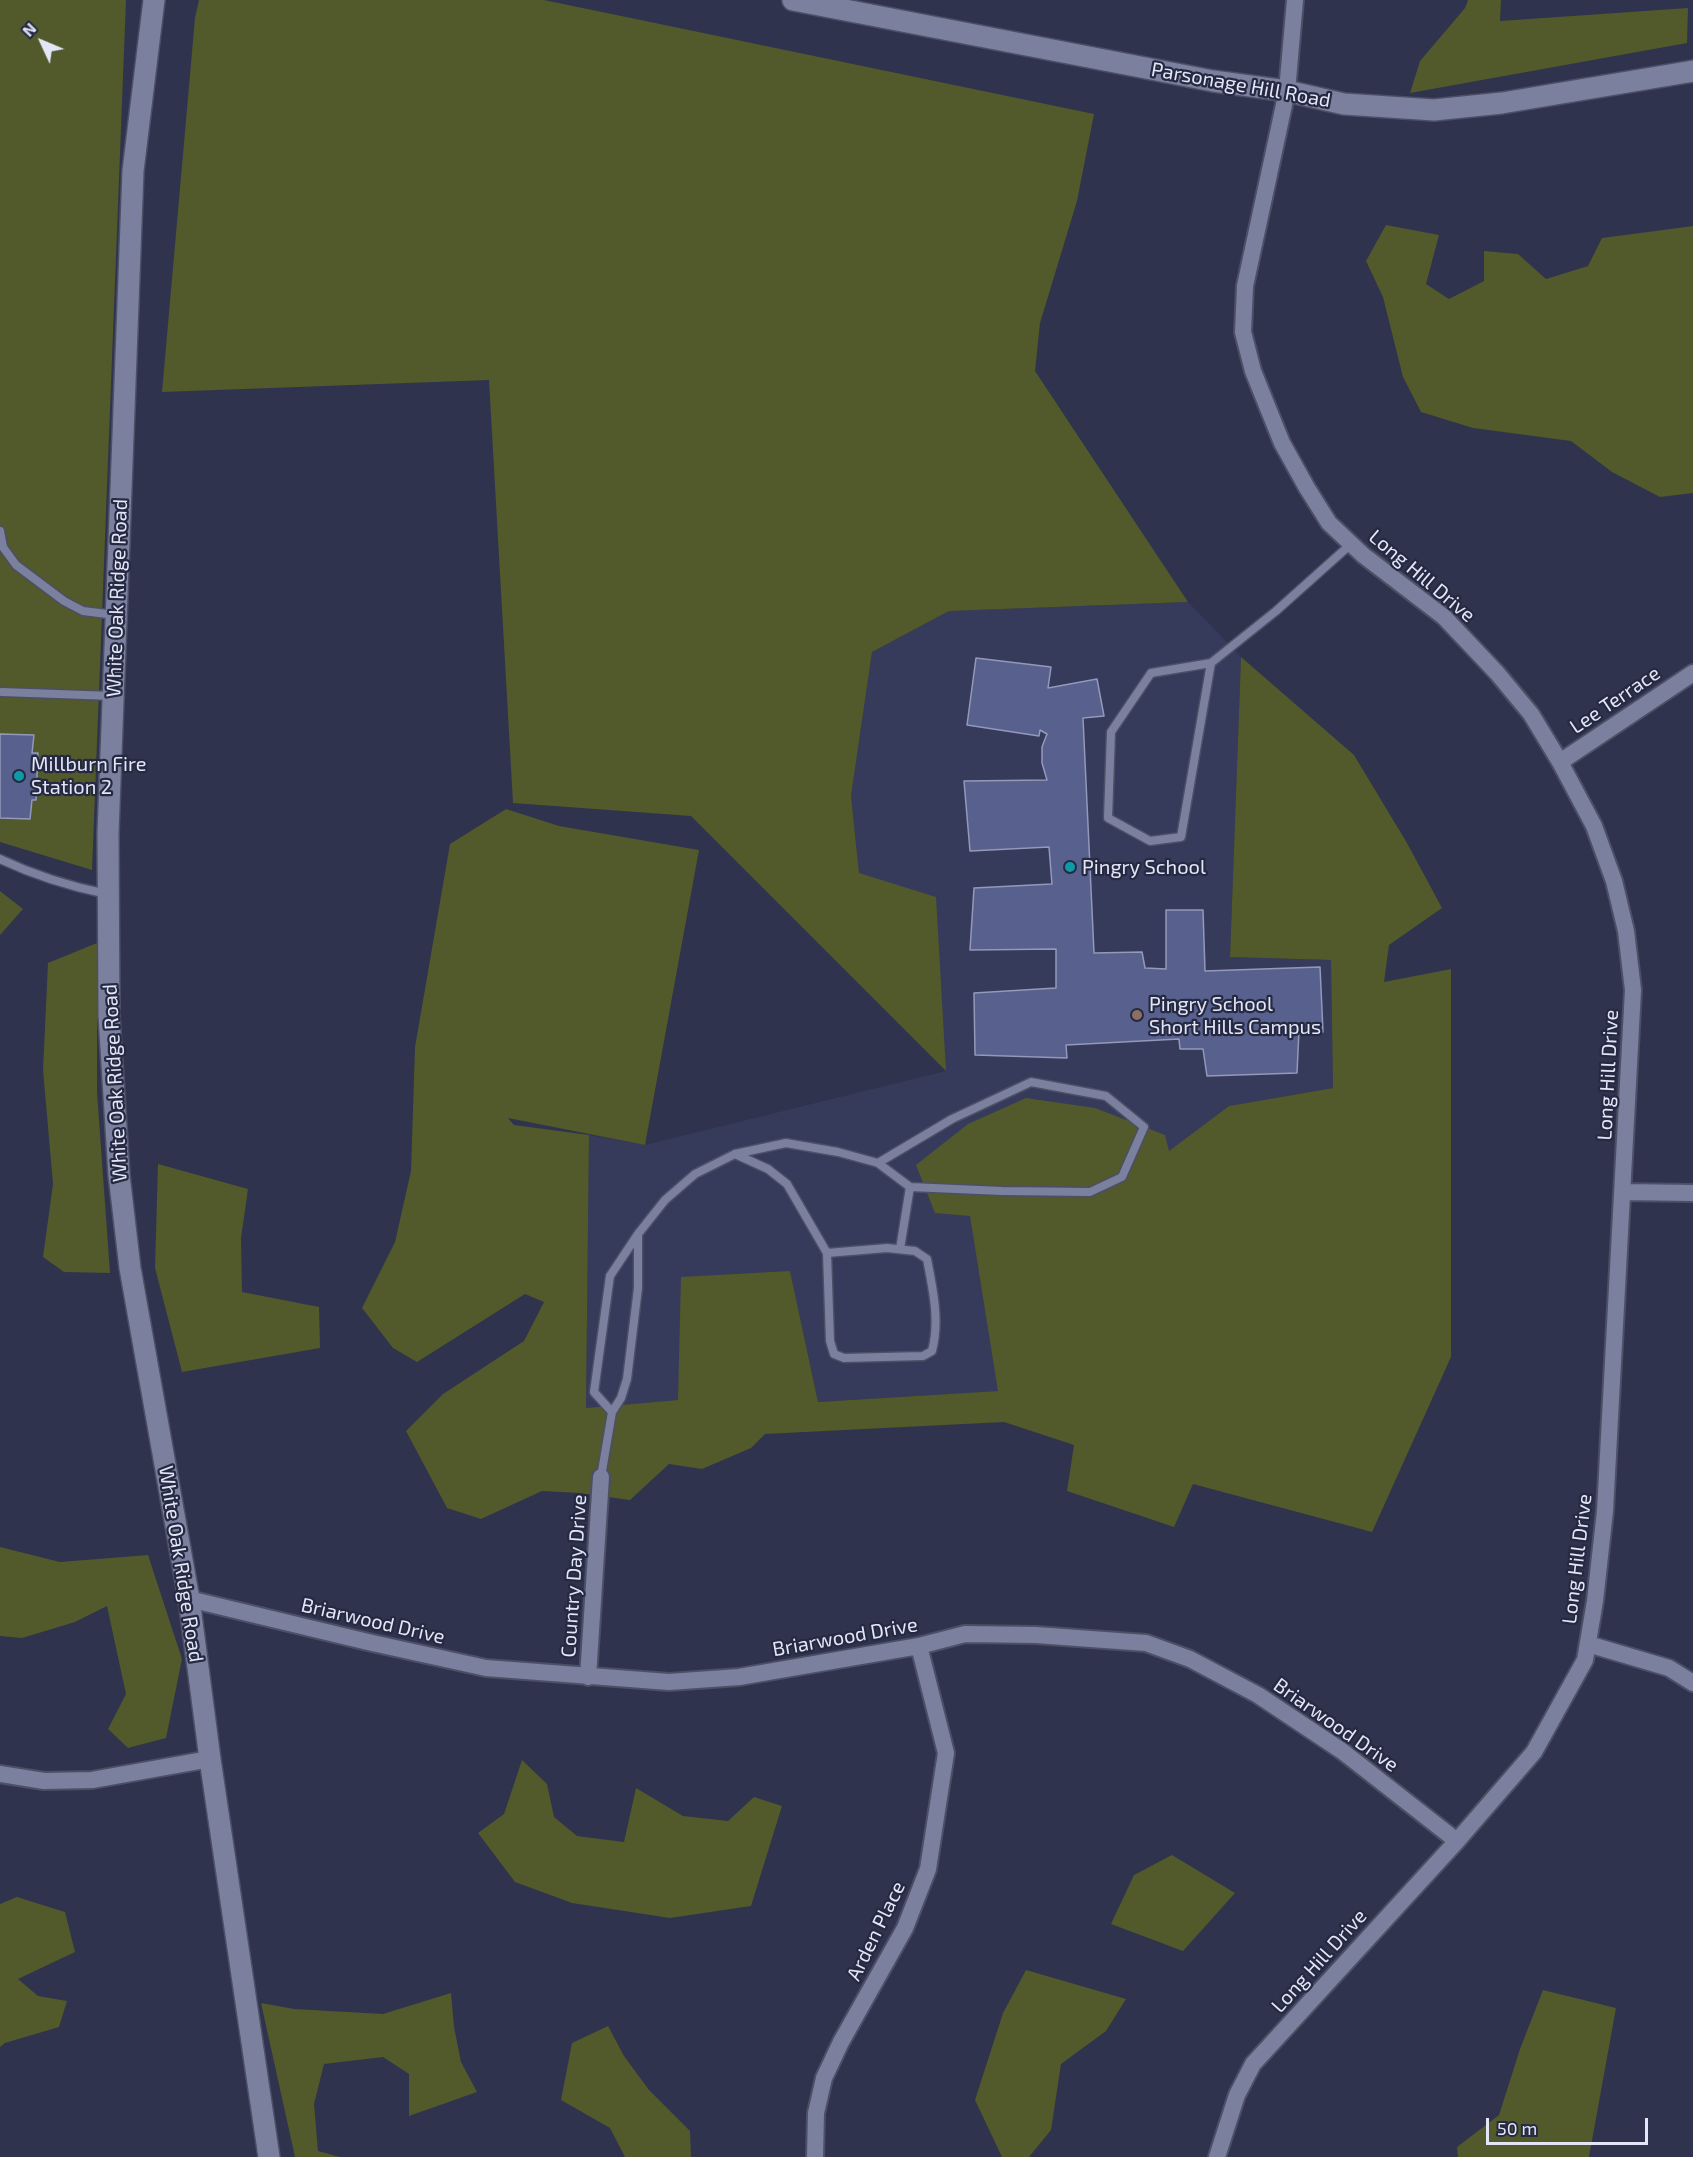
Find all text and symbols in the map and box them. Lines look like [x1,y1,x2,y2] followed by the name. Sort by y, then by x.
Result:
[12,12,72,72] north arrow
[18,18,40,40] text: N
[1149,57,1333,113] street label: Parsonage Hill Road
[102,498,132,698] street label: White Oak Ridge Road
[1364,525,1480,627] street label: Long Hill Drive
[1565,661,1665,739] street label: Lee Terrace
[31,752,147,799] place label: Millburn Fire Station 2
[12,769,26,783] marker: Millburn Fire Station 2
[1082,855,1206,879] place label: Pingry School
[1063,860,1077,874] marker: Pingry School
[98,983,132,1183] street label: White Oak Ridge Road
[1149,992,1321,1039] place label: Pingry School Short Hills Campus
[1130,1008,1144,1022] marker: Pingry School Short Hills Campus
[1593,1009,1623,1141] street label: Long Hill Drive
[154,1464,208,1664] street label: White Oak Ridge Road
[1557,1493,1597,1625] street label: Long Hill Drive
[556,1494,592,1658] street label: Country Day Drive
[299,1593,447,1649] street label: Briarwood Drive
[771,1612,919,1662] street label: Briarwood Drive
[1269,1673,1403,1777] street label: Briarwood Drive
[842,1877,910,1985] street label: Arden Place
[1266,1904,1372,2018] street label: Long Hill Drive
[1489,2106,1651,2144] scale bar
[1497,2117,1537,2139] text: 50 m

